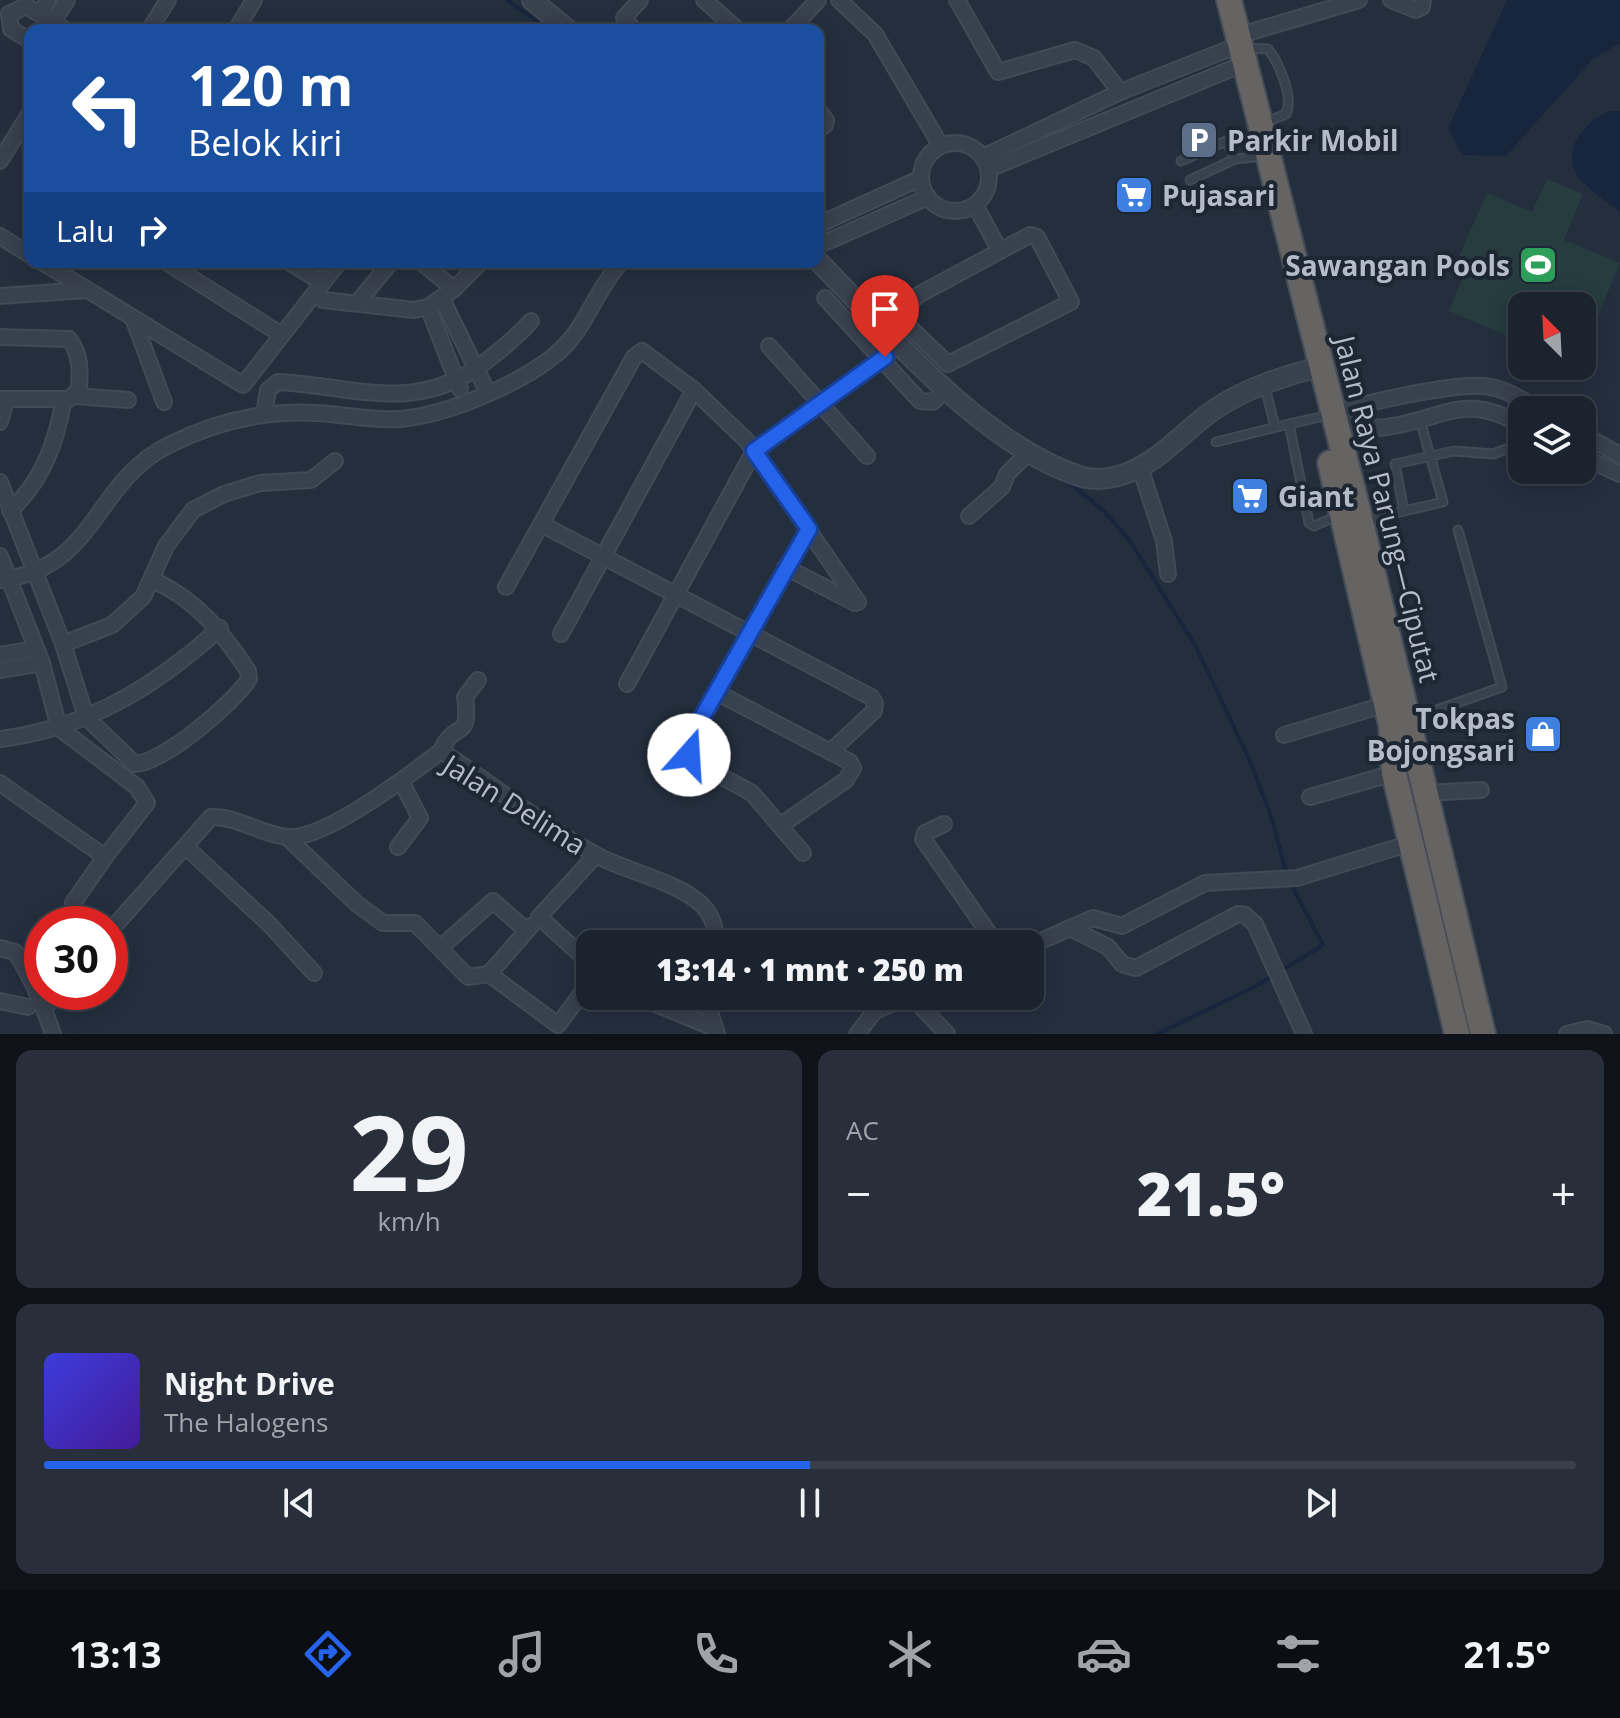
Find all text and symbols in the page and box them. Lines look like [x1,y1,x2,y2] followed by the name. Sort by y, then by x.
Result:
[188,46,354,122] text: 120 m
[56,56,160,160] icon: left
[188,118,342,167] text: Belok kiri
[1178,119,1220,161] parking icon: Parkir Mobil
[1227,121,1399,159] place label: Parkir Mobil
[1113,174,1155,216] supermarket icon: Pujasari
[1162,176,1276,214] place label: Pujasari
[130,208,174,252] icon: right
[56,210,114,251] text: Lalu
[1517,244,1559,286] sports icon: Sawangan Pools
[1285,246,1510,284] place label: Sawangan Pools
[851,275,919,357] pin
[863,287,907,331] icon: arrive
[1508,292,1596,380] north arrow
[1508,292,1596,484] map controls
[1326,329,1449,686] street label: Jalan Raya Parung—Ciputat
[1508,396,1596,484] button: layers
[1229,475,1271,517] supermarket icon: Giant
[1278,477,1354,515] place label: Giant
[1367,699,1515,769] place label: Tokpas Bojongsari
[647,713,731,797] position arrow
[1522,713,1564,755] shop icon: Tokpas Bojongsari
[434,743,594,863] street label: Jalan Delima
[24,906,128,1010] speed limit sign: 30
[656,949,964,990] text: 13:14 · 1 mnt · 250 m
[350,1080,468,1221] text: 29
[846,1112,879,1148] text: AC
[1137,1152,1285,1234] text: 21.5°
[846,1163,871,1223] text: −
[1551,1163,1576,1223] text: +
[377,1203,441,1239] text: km/h
[164,1363,335,1404] text: Night Drive
[164,1404,329,1440] text: The Halogens
[277,1481,321,1525] icon: previous
[788,1481,832,1525] icon: pause
[1299,1481,1343,1525] icon: next
[300,1626,356,1682] icon: directions
[494,1626,550,1682] icon: music
[688,1626,744,1682] icon: phone
[882,1626,938,1682] icon: climate
[1076,1626,1132,1682] icon: car
[1270,1626,1326,1682] icon: filters
[69,1630,162,1679] text: 13:13
[1463,1630,1551,1679] text: 21.5°

